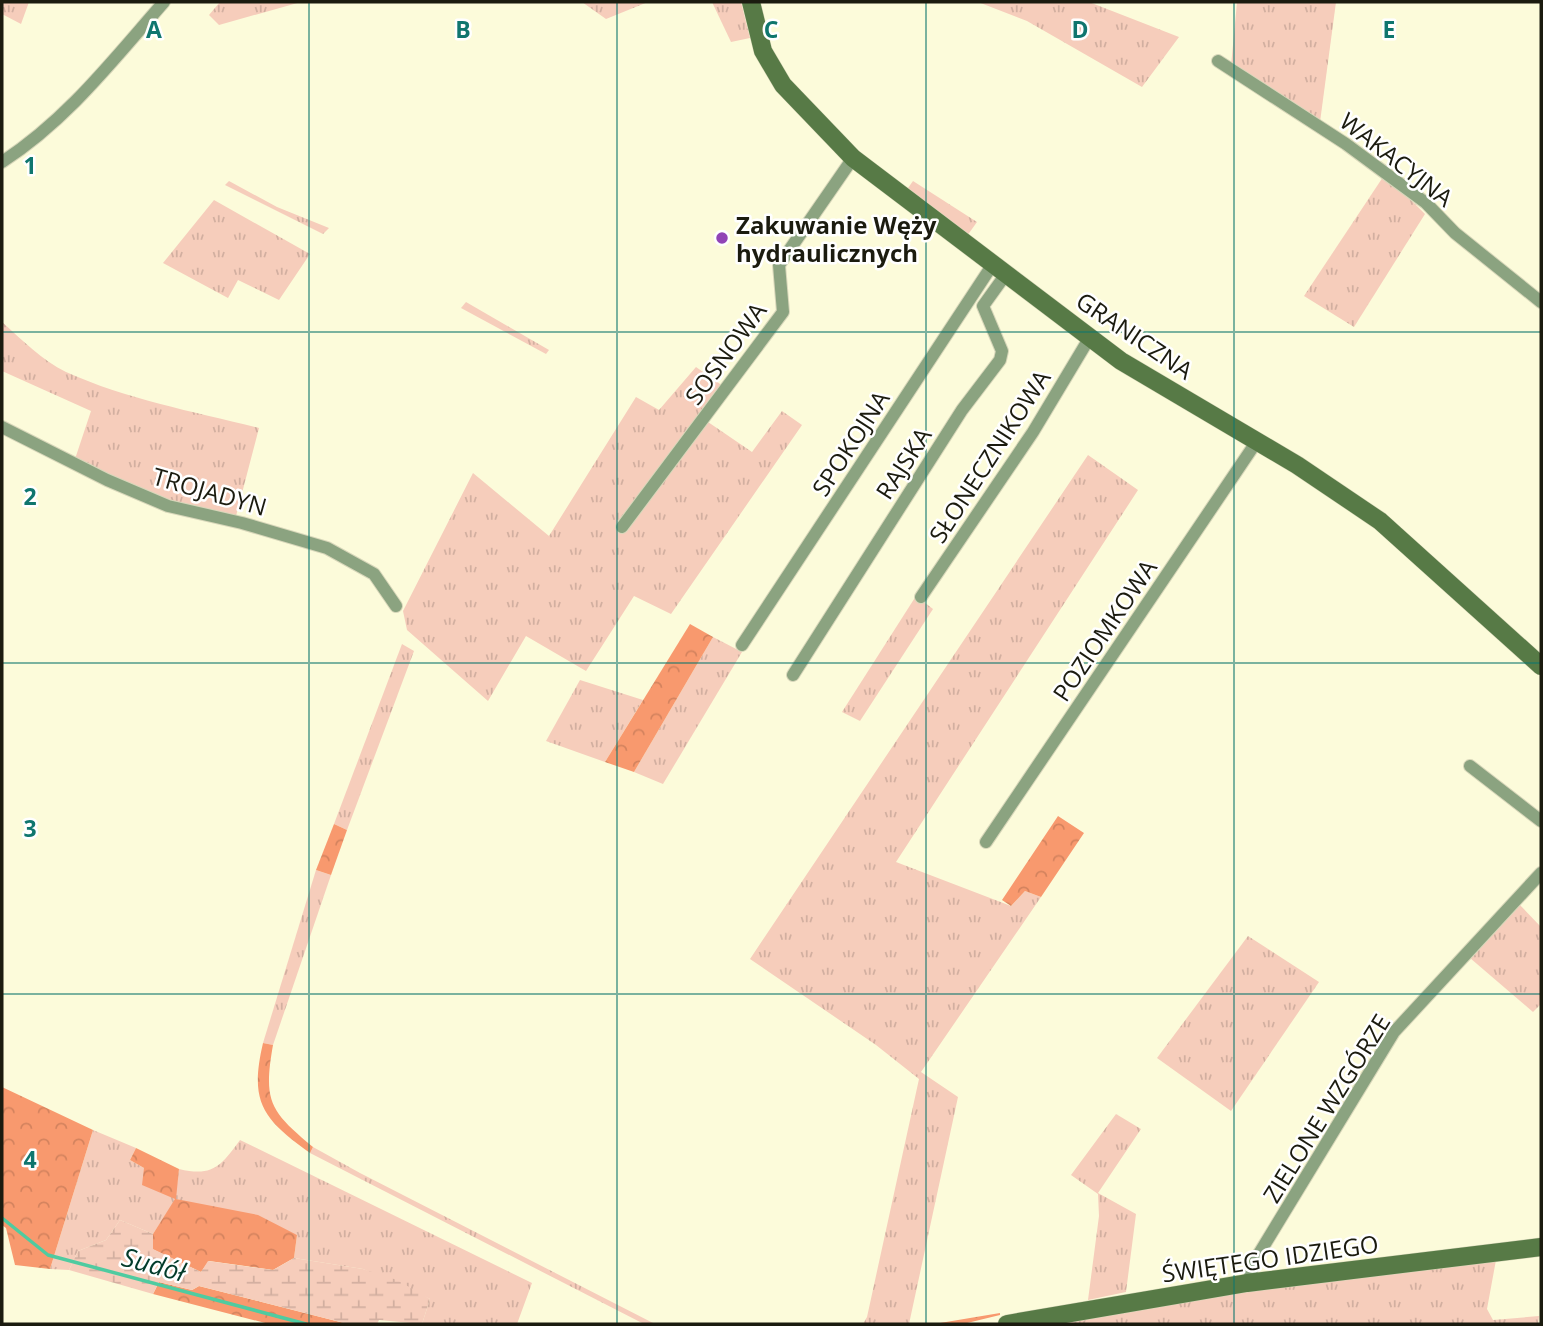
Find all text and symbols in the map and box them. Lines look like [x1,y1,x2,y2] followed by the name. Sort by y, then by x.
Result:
[146,13,162,45] text: A
[455,13,471,45] text: B
[764,13,778,45] text: C
[1071,13,1089,45] text: D
[1383,13,1395,45] text: E
[1333,104,1461,214] street label: WAKACYJNA
[23,149,37,181] text: 1
[736,208,937,269] place label: Zakuwanie Węży hydraulicznych
[714,230,730,246] marker: Zakuwanie Węży hydraulicznych
[1070,284,1201,387] street label: GRANICZNA
[677,294,774,411] street label: SOSNOWA
[921,362,1058,549] street label: SŁONECZNIKOWA
[804,383,897,502] street label: SPOKOJNA
[868,420,939,505] street label: RAJSKA
[149,459,271,523] street label: TROJADYN
[23,480,37,512] text: 2
[1044,552,1164,707] street label: POZIOMKOWA
[23,812,37,844] text: 3
[1255,1007,1397,1209] street label: ZIELONE WZGÓRZE
[23,1143,37,1175] text: 4
[1160,1226,1380,1290] street label: ŚWIĘTEGO IDZIEGO
[118,1238,191,1290] water label: Sudół

